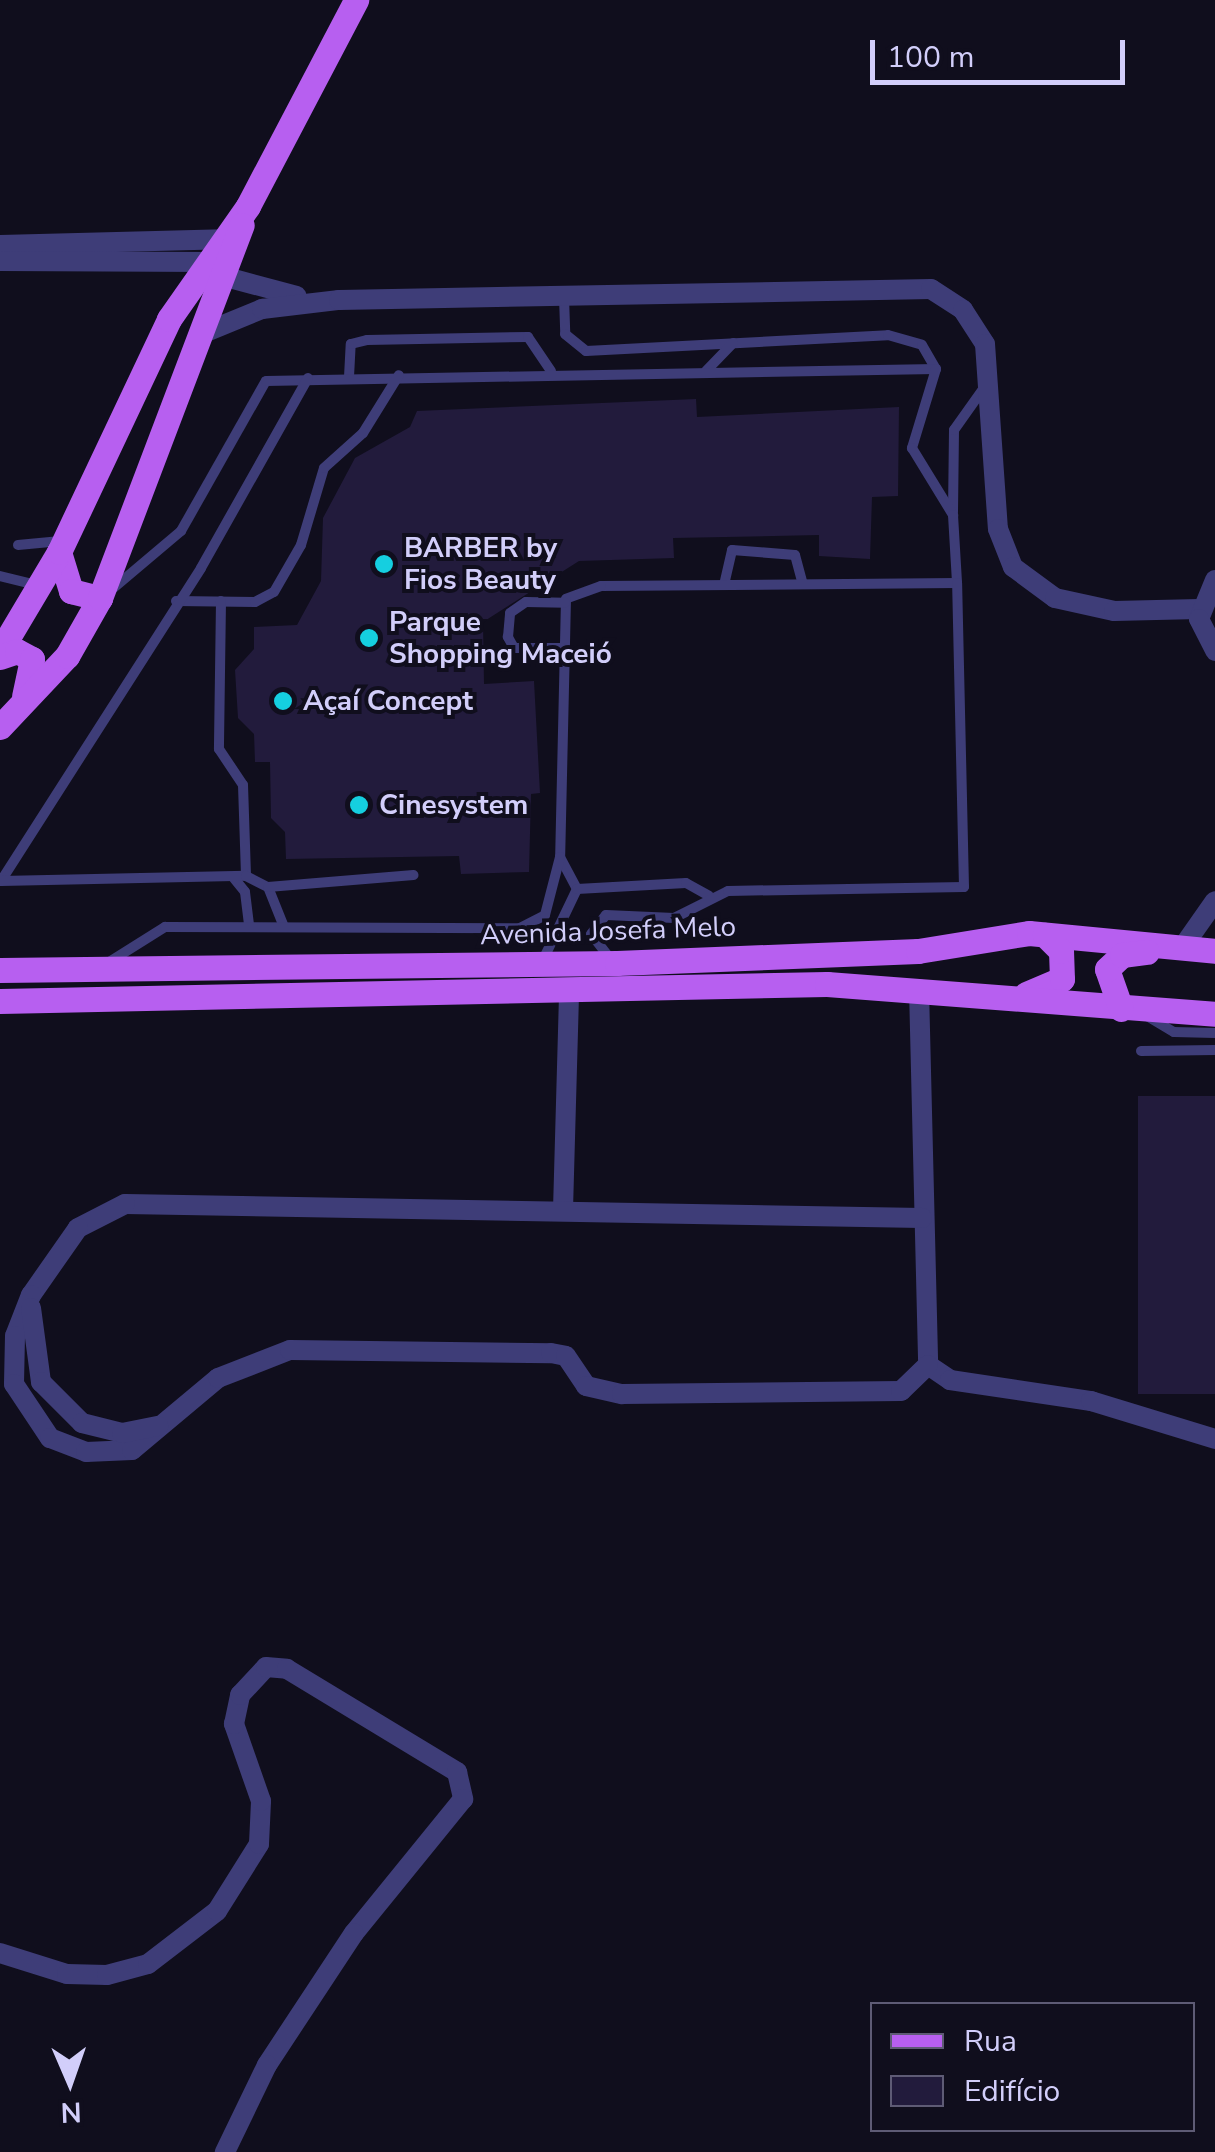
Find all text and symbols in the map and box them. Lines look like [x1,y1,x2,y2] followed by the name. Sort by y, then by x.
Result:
[875,20,1130,82] scale bar
[887,37,974,78] text: 100 m
[404,531,557,597] place label: BARBER by Fios Beauty
[373,553,395,575] marker: BARBER by Fios Beauty
[389,605,612,671] place label: Parque Shopping Maceió
[358,627,380,649] marker: Parque Shopping Maceió
[303,684,473,718] place label: Açaí Concept
[272,690,294,712] marker: Açaí Concept
[379,788,528,822] place label: Cinesystem
[348,794,370,816] marker: Cinesystem
[479,910,737,952] street label: Avenida Josefa Melo
[870,2002,1195,2132] legend
[964,2021,1017,2062] text: Rua
[20,2032,120,2132] north arrow
[964,2071,1060,2112] text: Edifício
[60,2093,82,2131] text: N

